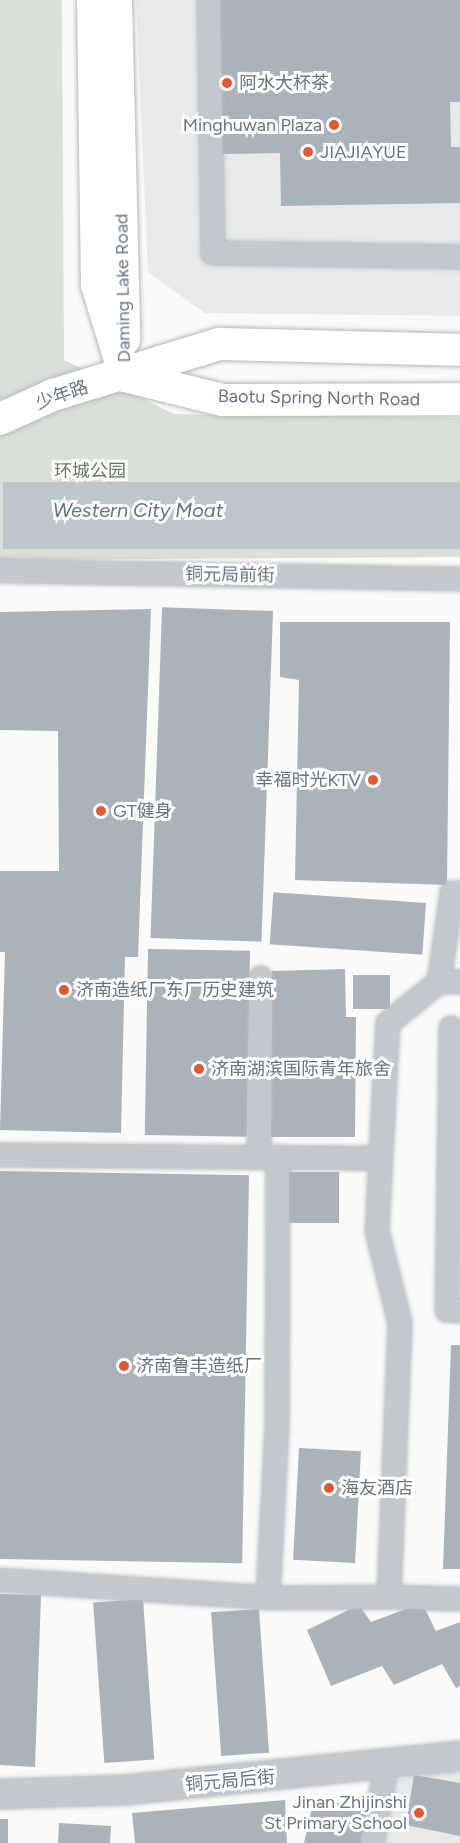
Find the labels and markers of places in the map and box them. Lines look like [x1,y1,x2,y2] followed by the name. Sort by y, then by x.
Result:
[239,72,329,94] place label: 阿水大杯茶
[220,76,234,90] marker: 阿水大杯茶
[183,114,322,136] place label: Minghuwan Plaza
[327,118,341,132] marker: Minghuwan Plaza
[320,141,407,163] place label: JIAJIAYUE
[301,145,315,159] marker: JIAJIAYUE
[256,769,361,791] place label: 幸福时光KTV
[366,773,380,787] marker: 幸福时光KTV
[113,800,173,822] place label: GT健身
[94,804,108,818] marker: GT健身
[76,979,274,1001] place label: 济南造纸厂东厂历史建筑
[57,983,71,997] marker: 济南造纸厂东厂历史建筑
[211,1058,391,1080] place label: 济南湖滨国际青年旅舍
[192,1062,206,1076] marker: 济南湖滨国际青年旅舍
[136,1355,262,1377] place label: 济南鲁丰造纸厂
[117,1359,131,1373] marker: 济南鲁丰造纸厂
[341,1477,413,1499] place label: 海友酒店
[322,1481,336,1495] marker: 海友酒店
[264,1792,407,1834] place label: Jinan Zhijinshi St Primary School
[412,1806,426,1820] marker: Jinan Zhijinshi St Primary School

